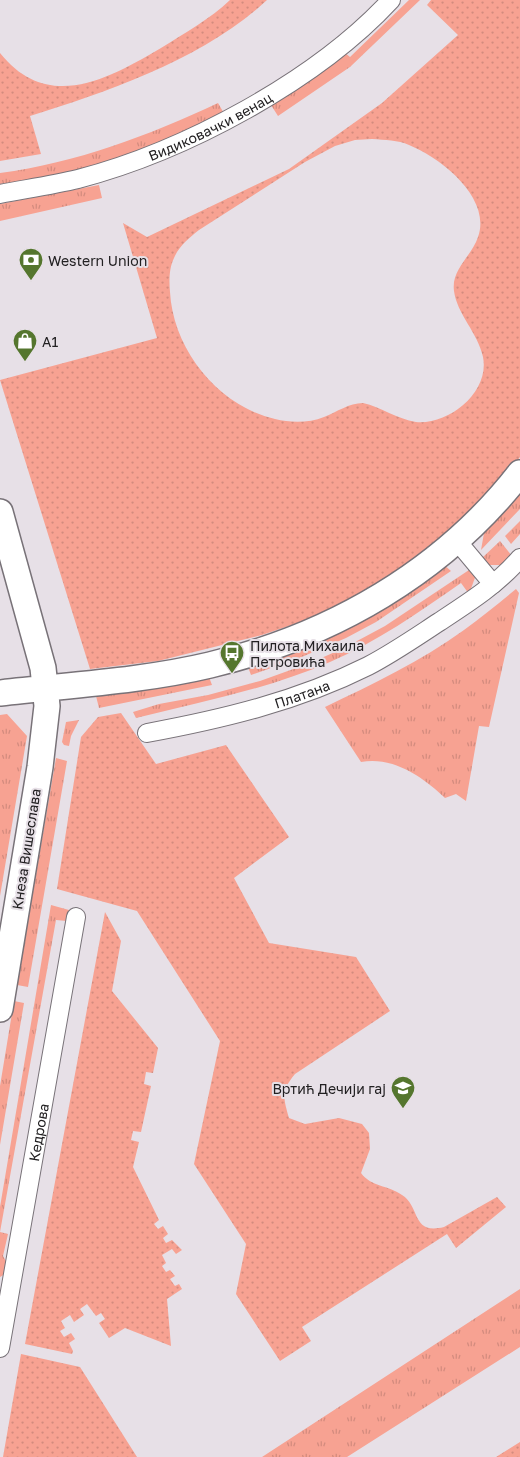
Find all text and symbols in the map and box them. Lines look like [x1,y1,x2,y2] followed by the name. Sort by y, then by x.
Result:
[146,88,275,164] street label: Видиковачки венац
[18,247,44,281] bank icon: Western Union
[48,252,147,269] place label: Western Union
[12,328,38,362] shop icon: A1
[42,333,58,350] place label: A1
[250,637,364,670] place label: Пилота Михаила Петровића
[219,640,245,674] bus stop icon: Пилота Михаила Петровића
[272,676,332,711] street label: Платана
[8,787,44,911] street label: Кнеза Вишеслава
[390,1075,416,1109] school or university icon: Вртић Дечији гај
[272,1080,386,1097] place label: Вртић Дечији гај
[25,1102,52,1163] street label: Кедрова

